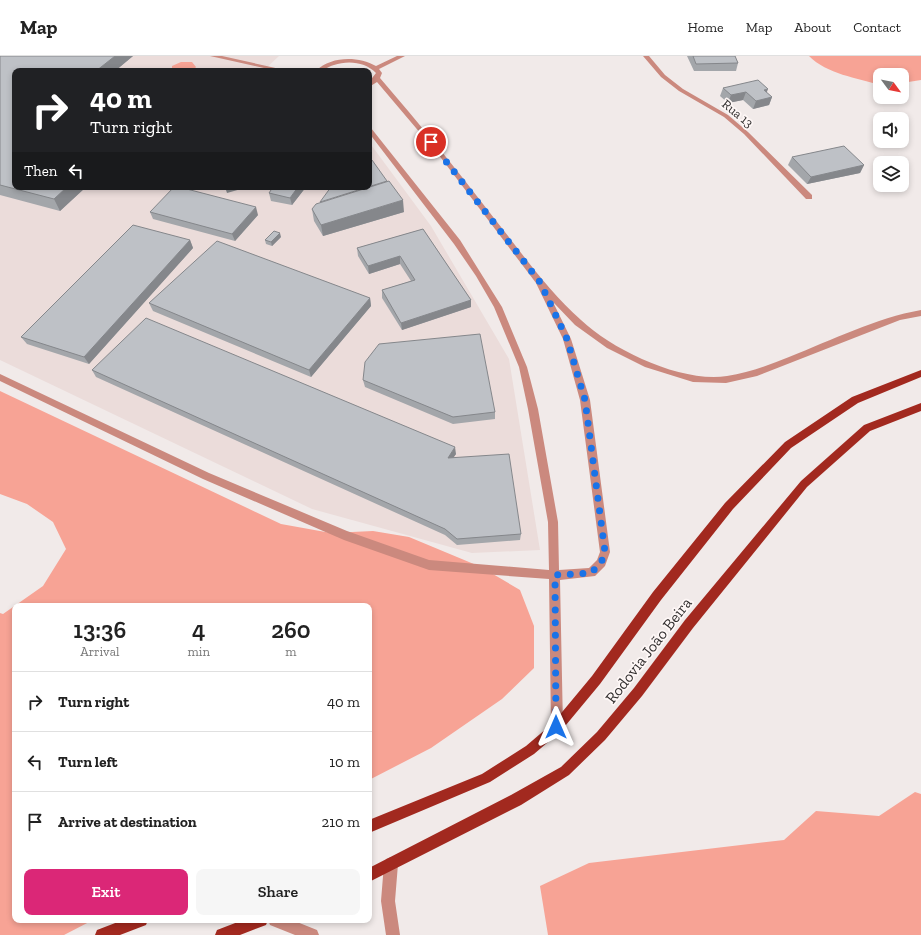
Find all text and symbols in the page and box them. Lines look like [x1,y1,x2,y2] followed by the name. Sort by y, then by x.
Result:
[20,16,57,39] text: Map
[688,19,724,36] text: Home
[746,19,772,36] text: Map
[794,19,831,36] text: About
[853,19,901,36] text: Contact
[873,68,909,104] north arrow
[873,68,909,192] map controls
[90,82,152,115] text: 40 m
[24,84,76,136] icon: right
[719,96,756,131] street label: Rua 13
[873,112,909,148] button: sound
[90,116,172,138] text: Turn right
[414,125,448,159] pin
[420,131,442,153] icon: arrive
[873,156,909,192] button: layers
[65,160,87,182] icon: left
[24,162,57,180] text: Then
[601,593,696,707] street label: Rodovia João Beira
[73,615,126,644] text: 13:36
[192,615,205,644] text: 4
[271,615,311,644] text: 260
[80,644,119,659] text: Arrival
[188,644,210,659] text: min
[285,644,297,659] text: m
[24,691,46,713] icon: right
[58,693,129,711] text: Turn right
[327,693,360,711] text: 40 m
[535,706,577,748] position arrow
[24,751,46,773] icon: left
[58,753,118,771] text: Turn left
[329,753,360,771] text: 10 m
[24,811,46,833] icon: arrive
[58,813,197,831] text: Arrive at destination
[322,813,360,831] text: 210 m
[24,869,188,915] button: Exit
[196,869,360,915] button: Share

